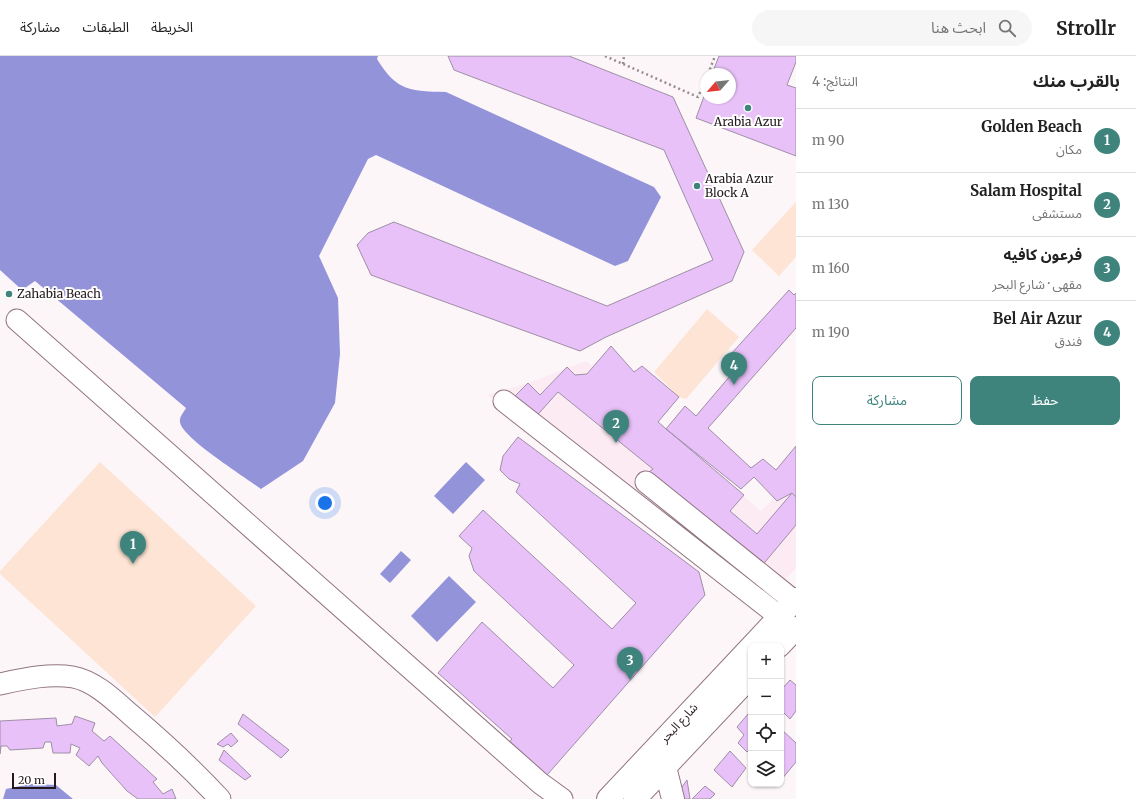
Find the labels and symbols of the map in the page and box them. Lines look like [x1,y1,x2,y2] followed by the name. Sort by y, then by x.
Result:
[700,68,736,104] north arrow
[743,103,753,113] marker: Arabia Azur
[713,114,783,129] place label: Arabia Azur
[704,171,774,200] place label: Arabia Azur Block A
[692,181,702,191] marker: Arabia Azur Block A
[17,286,101,301] place label: Zahabia Beach
[4,289,14,299] marker: Zahabia Beach
[721,352,747,385] pin: 4
[603,410,629,443] pin: 2
[315,493,335,513] your location
[120,531,146,564] pin: 1
[617,647,643,680] pin: 3
[656,700,702,748] street label: شارع البحر
[12,771,56,790] scale bar

